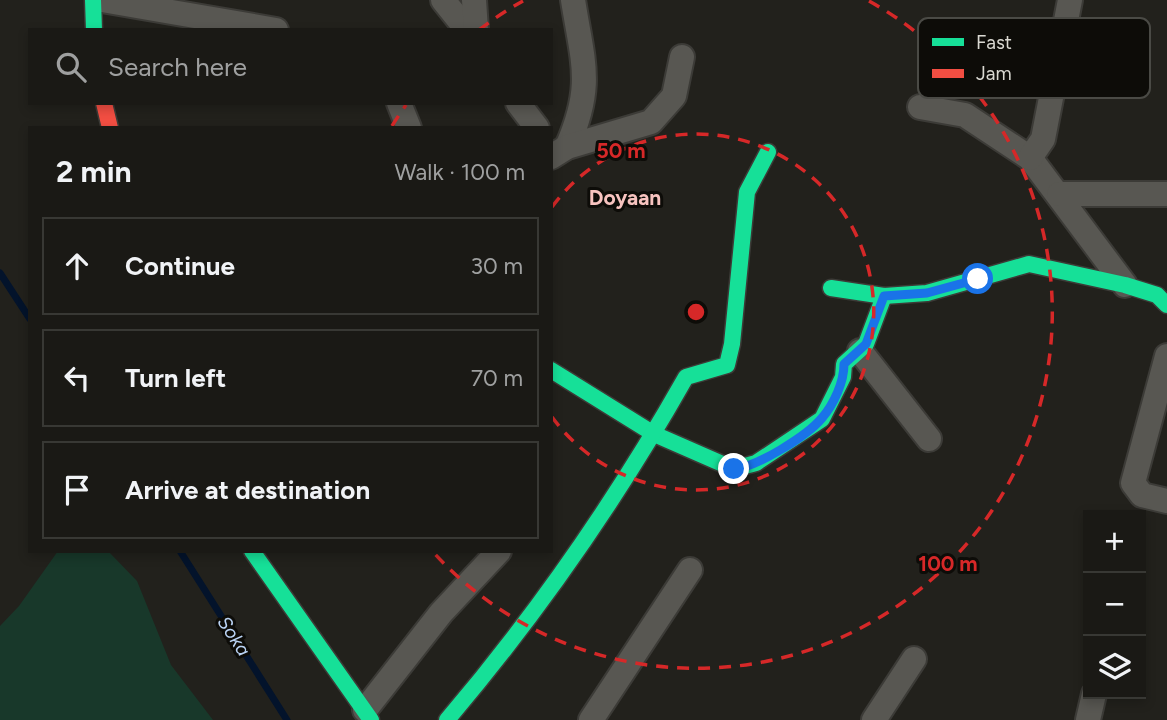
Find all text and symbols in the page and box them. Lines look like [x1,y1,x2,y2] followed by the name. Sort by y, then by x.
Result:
[918,18,1150,98] legend
[28,28,553,105] search box
[976,31,1012,54] text: Fast
[52,48,90,86] icon: search
[108,51,247,83] text: Search here
[976,62,1012,85] text: Jam
[596,138,646,163] text: 50 m
[56,153,132,190] text: 2 min
[394,158,525,186] text: Walk · 100 m
[589,185,661,210] district label: Doyaan
[58,247,96,285] icon: ahead
[125,250,235,282] text: Continue
[470,252,523,280] text: 30 m
[962,263,993,294] route start
[684,300,708,324] centre of rings
[58,359,96,397] icon: left
[125,362,226,394] text: Turn left
[471,364,523,392] text: 70 m
[718,453,749,484] route end
[58,471,96,509] icon: arrive
[125,474,370,506] text: Arrive at destination
[1083,510,1146,699] map controls
[1083,510,1146,573] button: +
[918,551,978,576] text: 100 m
[1083,573,1146,636] button: −
[213,612,255,660] water label: Soka
[1083,636,1146,699] button: layers

